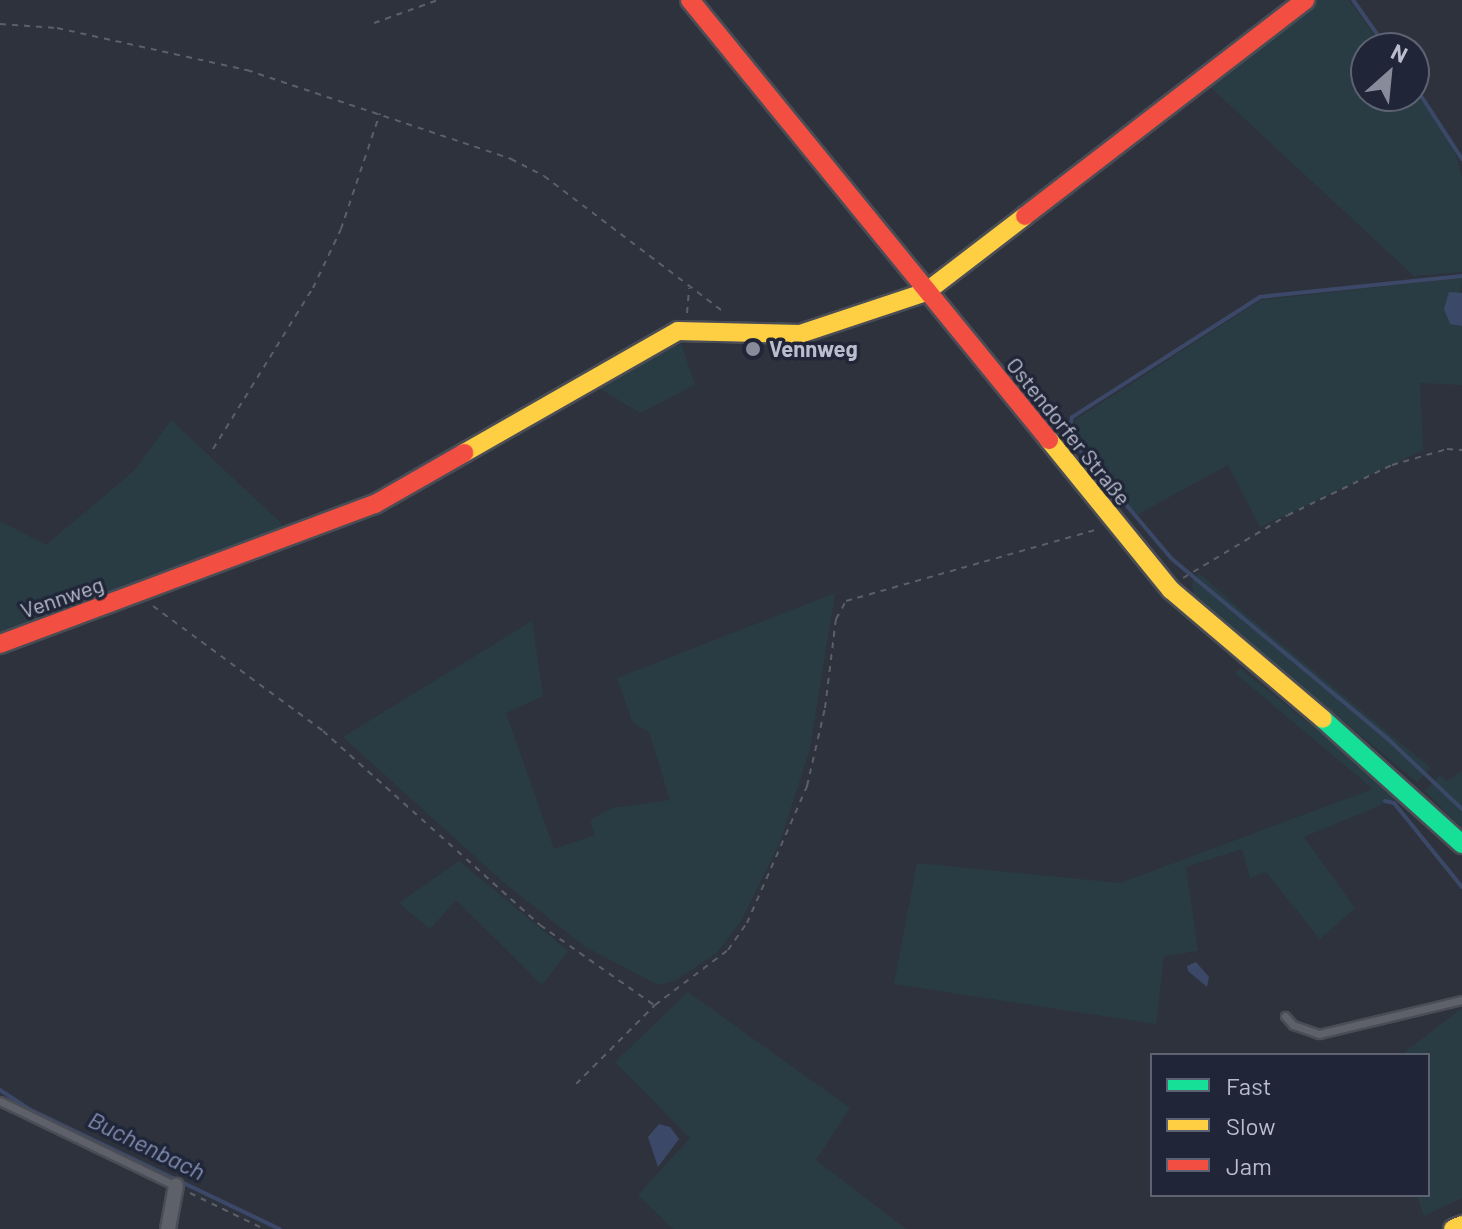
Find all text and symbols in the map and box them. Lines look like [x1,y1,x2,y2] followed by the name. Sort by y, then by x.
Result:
[1350,32,1430,112] north arrow
[1388,37,1412,67] text: N
[769,336,858,362] place label: Vennweg
[744,340,762,358] marker: Vennweg
[1001,352,1137,510] street label: Ostendorfer Straße
[17,571,107,623] street label: Vennweg
[1150,1053,1430,1197] legend
[1226,1071,1271,1100] text: Fast
[84,1104,210,1186] water label: Buchenbach
[1226,1111,1275,1140] text: Slow
[1226,1151,1272,1180] text: Jam

